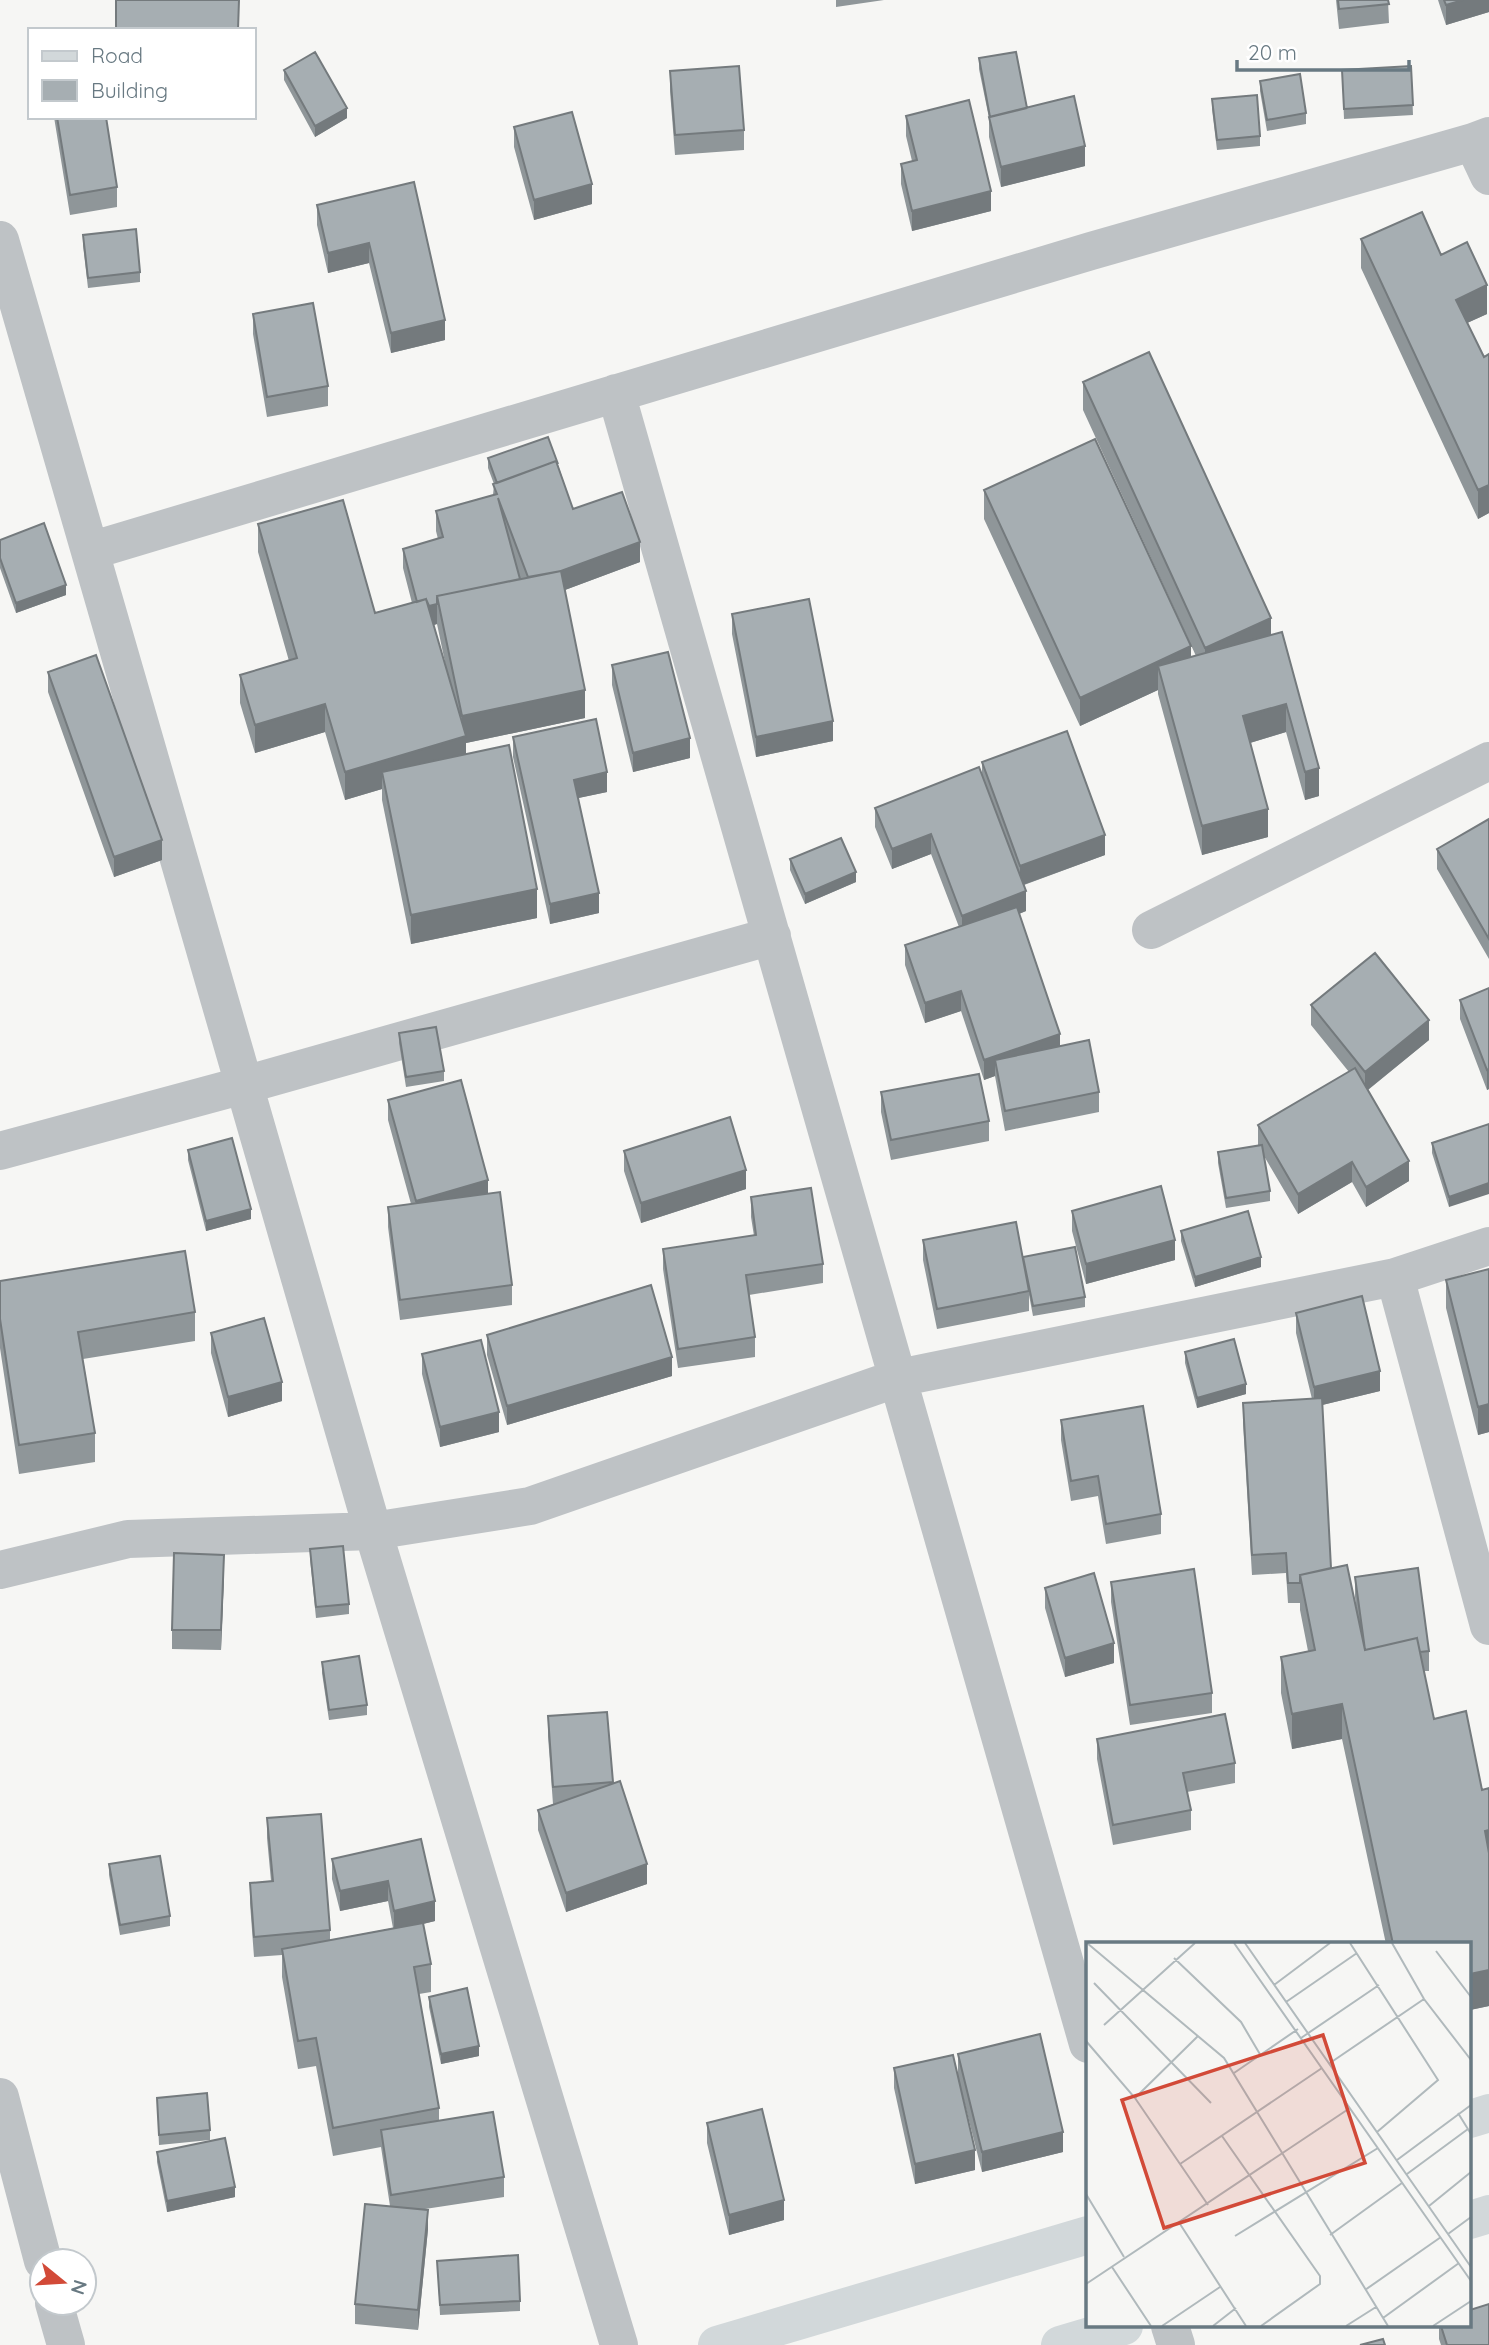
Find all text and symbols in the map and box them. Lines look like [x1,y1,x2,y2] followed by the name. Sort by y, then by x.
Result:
[28,28,256,119] legend
[1237,28,1408,72] scale bar
[1248,39,1297,65] text: 20 m
[91,42,143,68] text: Road
[91,77,168,103] text: Building
[1086,1942,1472,2328] inset map
[28,2247,98,2317] north arrow
[66,2277,93,2298] text: N

